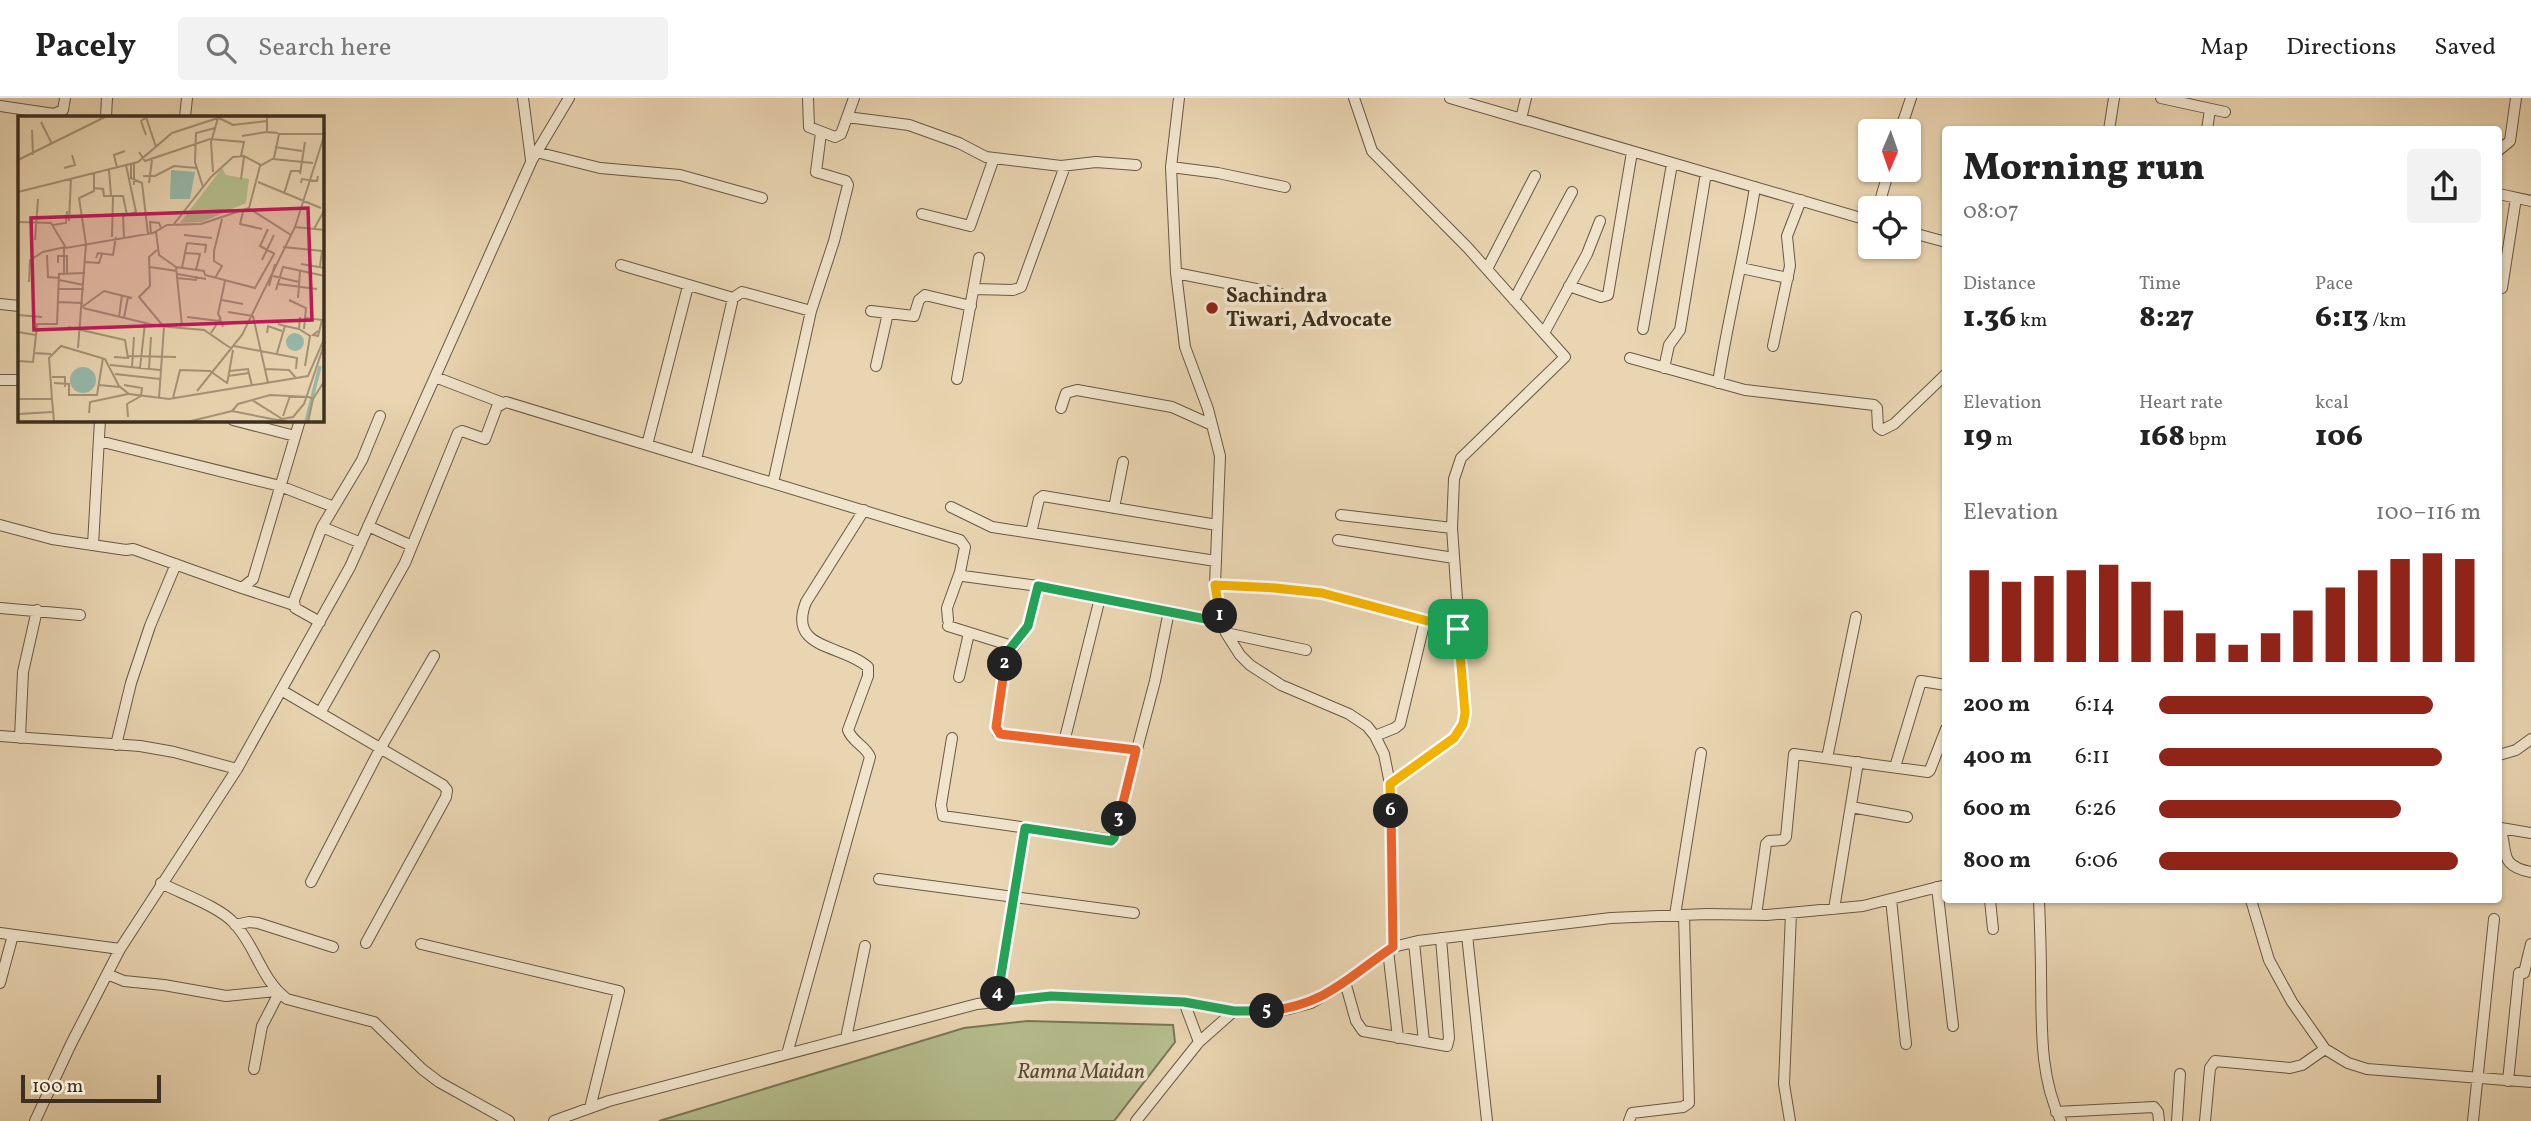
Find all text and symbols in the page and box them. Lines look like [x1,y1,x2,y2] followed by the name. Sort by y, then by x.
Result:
[178,17,668,80] search box
[35,25,136,71] text: Pacely
[202,29,240,67] icon: search
[258,30,391,66] text: Search here
[2200,31,2248,65] text: Map
[2286,31,2396,65] text: Directions
[2434,31,2496,65] text: Saved
[18,116,324,422] inset map
[1858,119,1922,182] north arrow
[1858,119,1921,259] map controls
[1963,143,2205,196] text: Morning run
[2407,149,2481,223] button: share
[1858,196,1921,259] button: locate
[1963,196,2019,228] text: 08:07
[1963,271,2036,297] text: Distance
[2139,271,2181,297] text: Time
[2315,271,2353,297] text: Pace
[1226,282,1392,335] place label: Sachindra Tiwari, Advocate
[1963,297,2016,339] text: 1.36
[2139,297,2194,339] text: 8:27
[2315,297,2369,339] text: 6:13
[1204,300,1220,316] marker: Sachindra Tiwari, Advocate
[2016,308,2047,334] text: km
[2369,308,2407,334] text: /km
[1963,390,2042,416] text: Elevation
[2139,390,2223,416] text: Heart rate
[2315,390,2349,416] text: kcal
[1963,416,1992,458] text: 19
[2139,416,2185,458] text: 168
[2315,416,2363,458] text: 106
[1992,427,2013,453] text: m
[2185,427,2227,453] text: bpm
[1963,497,2059,529] text: Elevation
[2376,497,2481,529] text: 100–116 m
[1202,598,1238,634] pin: 1
[1428,599,1488,659] pin
[1216,602,1223,628] text: 1
[1439,610,1477,648] icon: arrive
[988,646,1023,682] pin: 2
[1000,650,1009,676] text: 2
[1963,689,2030,721] text: 200 m
[2075,689,2115,721] text: 6:14
[1963,741,2032,773] text: 400 m
[2075,741,2110,773] text: 6:11
[1963,793,2031,825] text: 600 m
[2075,793,2116,825] text: 6:26
[1374,794,1408,828] pin: 6
[1385,797,1396,823] text: 6
[1102,802,1136,836] pin: 3
[1114,805,1123,831] text: 3
[1963,845,2031,877] text: 800 m
[2075,845,2118,877] text: 6:06
[981,976,1016,1012] pin: 4
[992,980,1003,1006] text: 4
[1250,993,1284,1028] pin: 5
[1262,997,1271,1023] text: 5
[1017,1058,1145,1087] park label: Ramna Maidan
[21,1072,161,1104] scale bar
[32,1074,83,1100] text: 100 m

